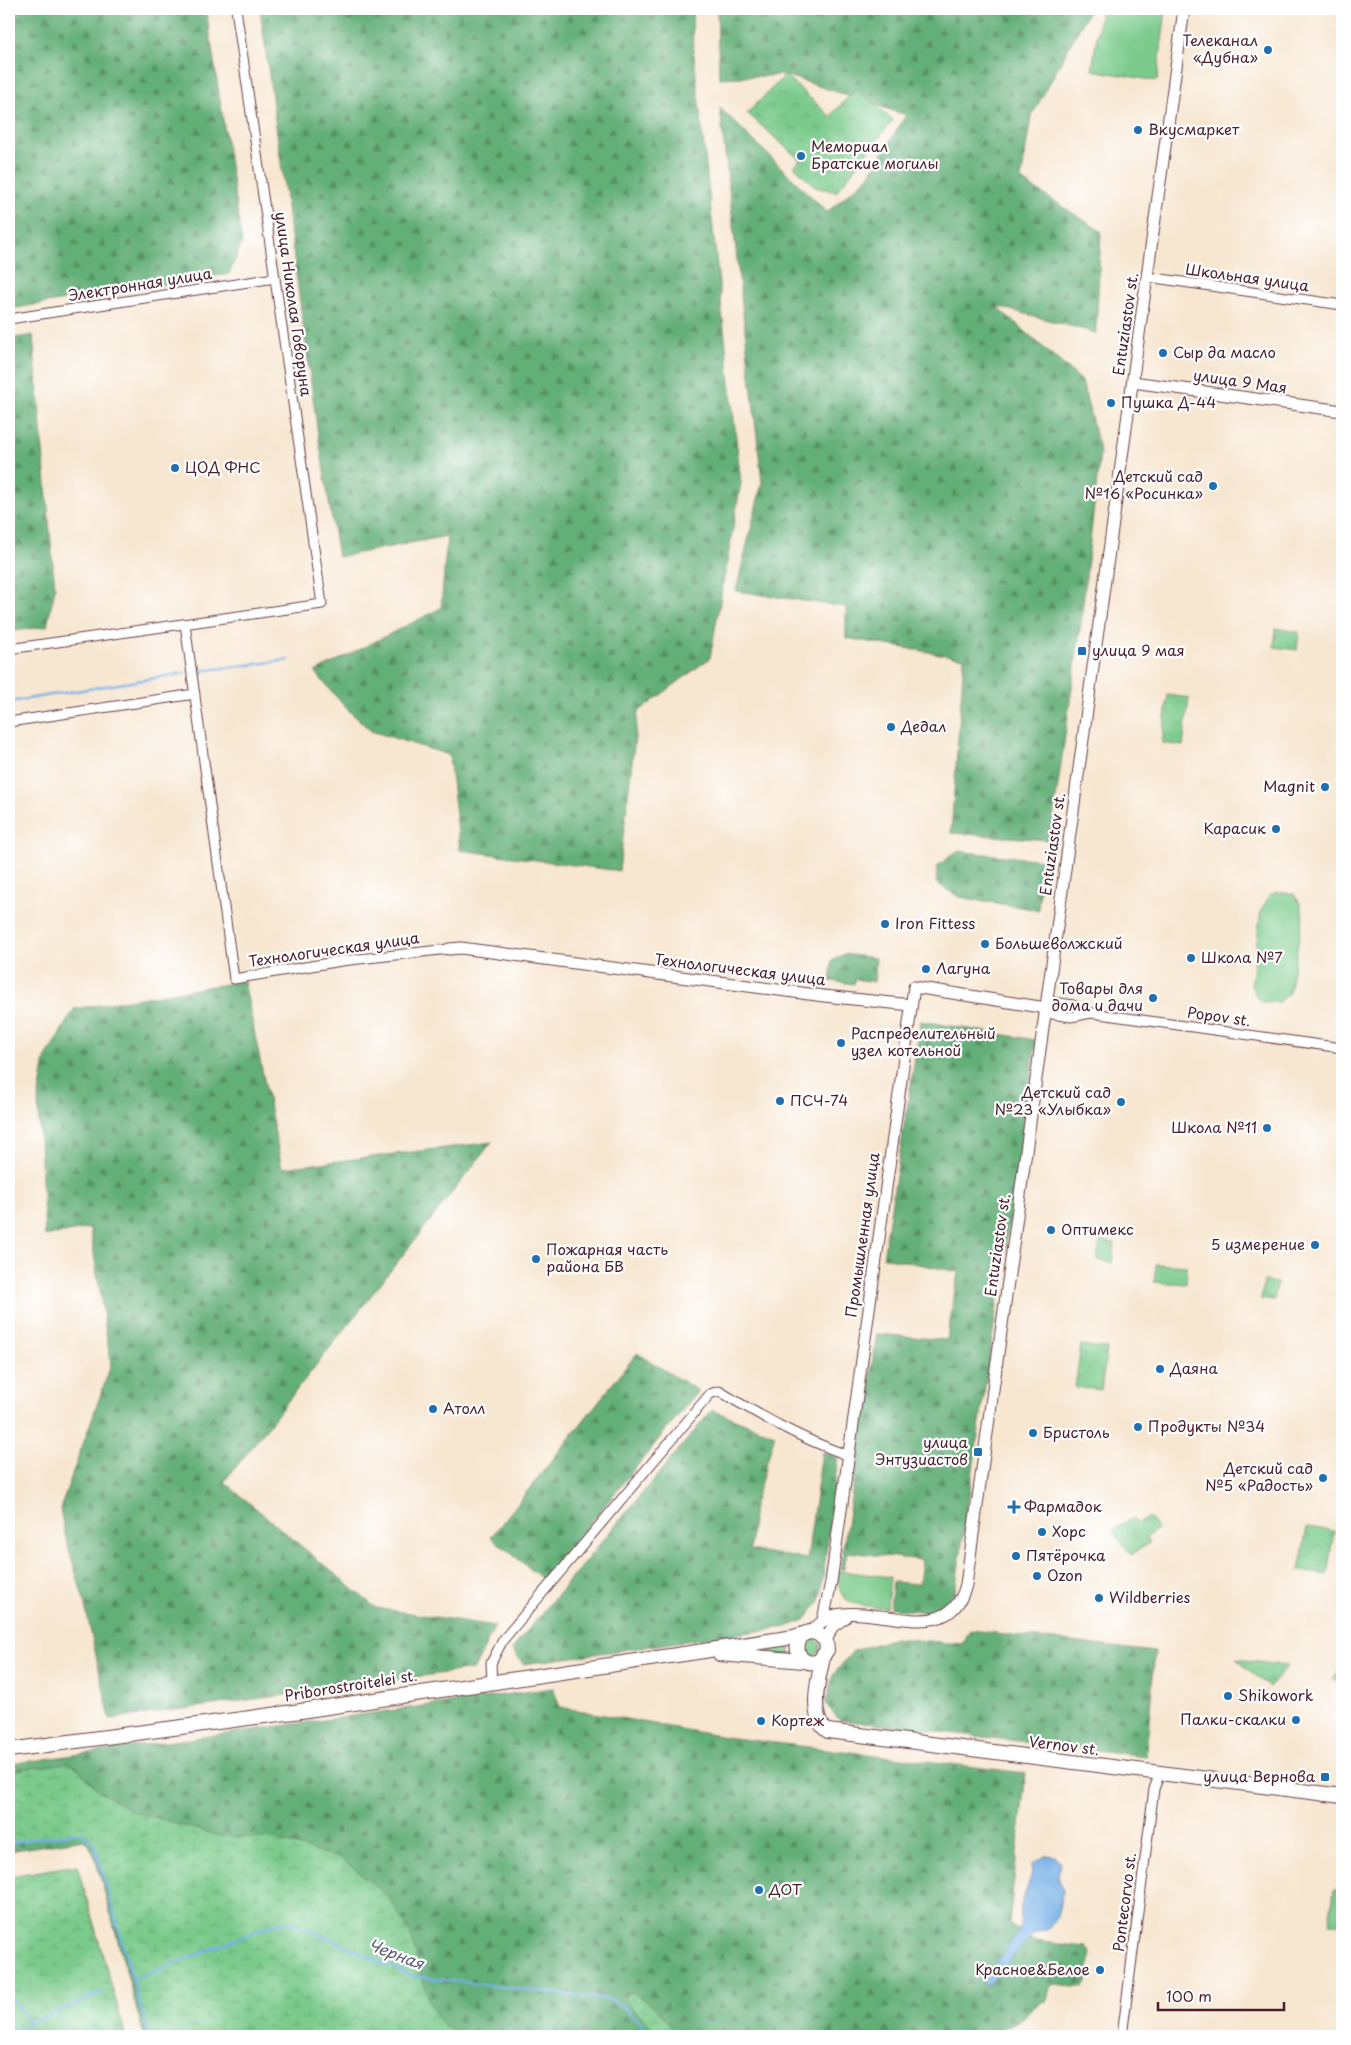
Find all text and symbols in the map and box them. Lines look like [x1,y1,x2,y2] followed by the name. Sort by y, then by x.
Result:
[1183,28,1258,68] place label: Телеканал «Дубна»
[1262,44,1274,56] marker: Телеканал «Дубна»
[1148,117,1240,140] place label: Вкусмаркет
[1132,124,1144,136] marker: Вкусмаркет
[811,134,938,174] place label: Мемориал Братские могилы
[795,150,807,162] marker: Мемориал Братские могилы
[270,210,319,398] street label: улица Николая Говоруна
[1184,256,1311,297] street label: Школьная улица
[66,261,214,306] street label: Электронная улица
[1106,271,1143,377] street label: Entuziastov st.
[1173,340,1276,363] place label: Сыр да масло
[1157,347,1169,359] marker: Сыр да масло
[1192,363,1289,398] street label: улица 9 Мая
[1121,390,1216,413] place label: Пушка Д-44
[1105,397,1117,409] marker: Пушка Д-44
[185,455,261,478] place label: ЦОД ФНС
[169,462,181,474] marker: ЦОД ФНС
[1085,464,1203,504] place label: Детский сад №16 «Росинка»
[1207,480,1219,492] marker: Детский сад №16 «Росинка»
[1092,638,1185,661] place label: улица 9 мая
[1076,645,1088,657] marker: улица 9 мая
[900,714,946,737] place label: Дедал
[885,721,897,733] marker: Дедал
[1263,774,1315,797] place label: Magnit
[1319,781,1331,793] marker: Magnit
[1033,791,1070,897] street label: Entuziastov st.
[1204,816,1266,839] place label: Карасик
[1270,823,1282,835] marker: Карасик
[895,911,975,934] place label: Iron Fittess
[879,918,891,930] marker: Iron Fittess
[247,925,421,972] street label: Технологическая улица
[995,931,1123,954] place label: Большеволжский
[979,938,991,950] marker: Большеволжский
[1201,945,1283,968] place label: Школа №7
[653,947,828,990] street label: Технологическая улица
[1185,952,1197,964] marker: Школа №7
[936,956,991,979] place label: Лагуна
[920,963,932,975] marker: Лагуна
[1052,976,1143,1016] place label: Товары для дома и дачи
[1147,992,1159,1004] marker: Товары для дома и дачи
[1186,1000,1253,1031] street label: Popov st.
[851,1021,996,1061] place label: Распределительный узел котельной
[835,1037,847,1049] marker: Распределительный узел котельной
[994,1080,1111,1120] place label: Детский сад №23 «Улыбка»
[790,1088,848,1111] place label: ПСЧ-74
[774,1095,786,1107] marker: ПСЧ-74
[1115,1096,1127,1108] marker: Детский сад №23 «Улыбка»
[1171,1115,1257,1138] place label: Школа №11
[1261,1122,1273,1134] marker: Школа №11
[839,1150,885,1319] street label: Промышленная улица
[978,1192,1015,1298] street label: Entuziastov st.
[1061,1217,1134,1240] place label: Оптимекс
[1045,1224,1057,1236] marker: Оптимекс
[1211,1232,1305,1255] place label: 5 измерение
[546,1237,668,1277] place label: Пожарная часть района БВ
[1309,1239,1321,1251] marker: 5 измерение
[530,1253,542,1265] marker: Пожарная часть района БВ
[1169,1356,1219,1379] place label: Даяна
[1154,1363,1166,1375] marker: Даяна
[443,1396,486,1419] place label: Атолл
[427,1403,439,1415] marker: Атолл
[1148,1414,1265,1437] place label: Продукты №34
[1043,1420,1110,1443] place label: Бристоль
[1132,1421,1144,1433] marker: Продукты №34
[1027,1427,1039,1439] marker: Бристоль
[875,1430,969,1470] place label: улица Энтузиастов
[972,1446,984,1458] marker: улица Энтузиастов
[1205,1456,1313,1496] place label: Детский сад №5 «Радость»
[1317,1472,1329,1484] marker: Детский сад №5 «Радость»
[1024,1494,1102,1517] place label: Фармадок
[1008,1501,1020,1513] marker: Фармадок
[1052,1519,1086,1542] place label: Хорс
[1036,1526,1048,1538] marker: Хорс
[1026,1543,1106,1566] place label: Пятёрочка
[1010,1550,1022,1562] marker: Пятёрочка
[1047,1563,1083,1586] place label: Ozon
[1031,1570,1043,1582] marker: Ozon
[1109,1585,1191,1608] place label: Wildberries
[1093,1592,1105,1604] marker: Wildberries
[283,1663,419,1706] street label: Priborostroitelei st.
[1238,1683,1314,1706] place label: Shikowork
[1222,1690,1234,1702] marker: Shikowork
[1180,1707,1286,1730] place label: Палки-скалки
[771,1708,824,1731] place label: Кортеж
[1290,1714,1302,1726] marker: Палки-скалки
[755,1715,767,1727] marker: Кортеж
[1028,1729,1101,1760] street label: Vernov st.
[1203,1764,1316,1787] place label: улица Вернова
[1319,1771,1331,1783] marker: улица Вернова
[1106,1851,1141,1953] street label: Pontecorvo st.
[768,1877,803,1900] place label: ДОТ
[753,1884,765,1896] marker: ДОТ
[365,1932,429,1975] water label: Черная
[975,1957,1090,1980] place label: Красное&Белое
[1094,1964,1106,1976] marker: Красное&Белое
[1158,1980,1285,2012] scale bar
[1166,1984,1212,2007] text: 100 m

